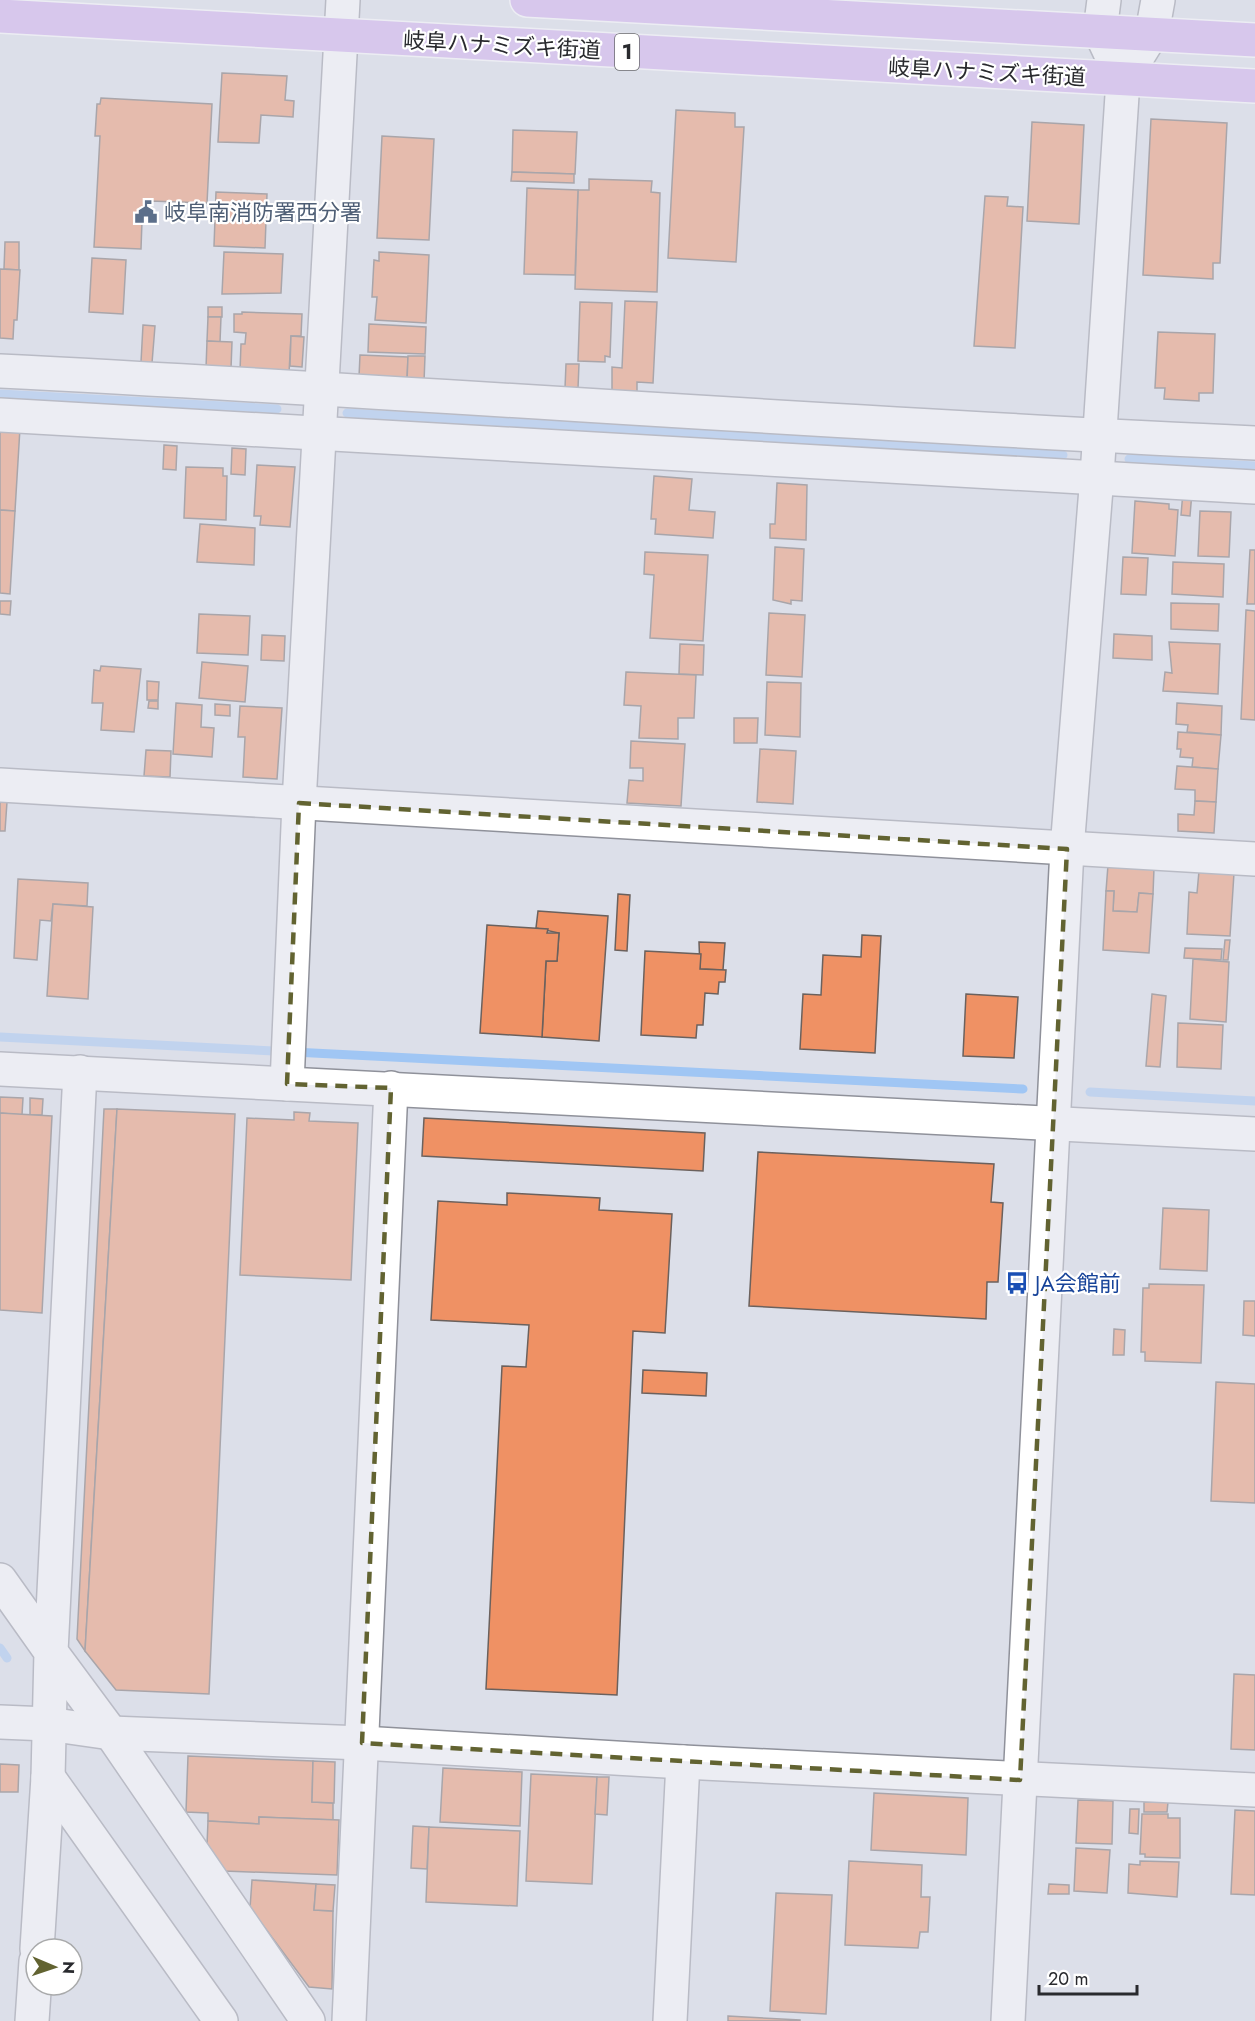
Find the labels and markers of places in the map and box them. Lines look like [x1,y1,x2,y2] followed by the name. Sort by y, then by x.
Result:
[164,196,362,228] place label: 岐阜南消防署西分署
[133,199,159,225] public building icon: 岐阜南消防署西分署
[1032,1267,1121,1299] place label: JA会館前
[1004,1270,1030,1296] bus stop icon: JA会館前

